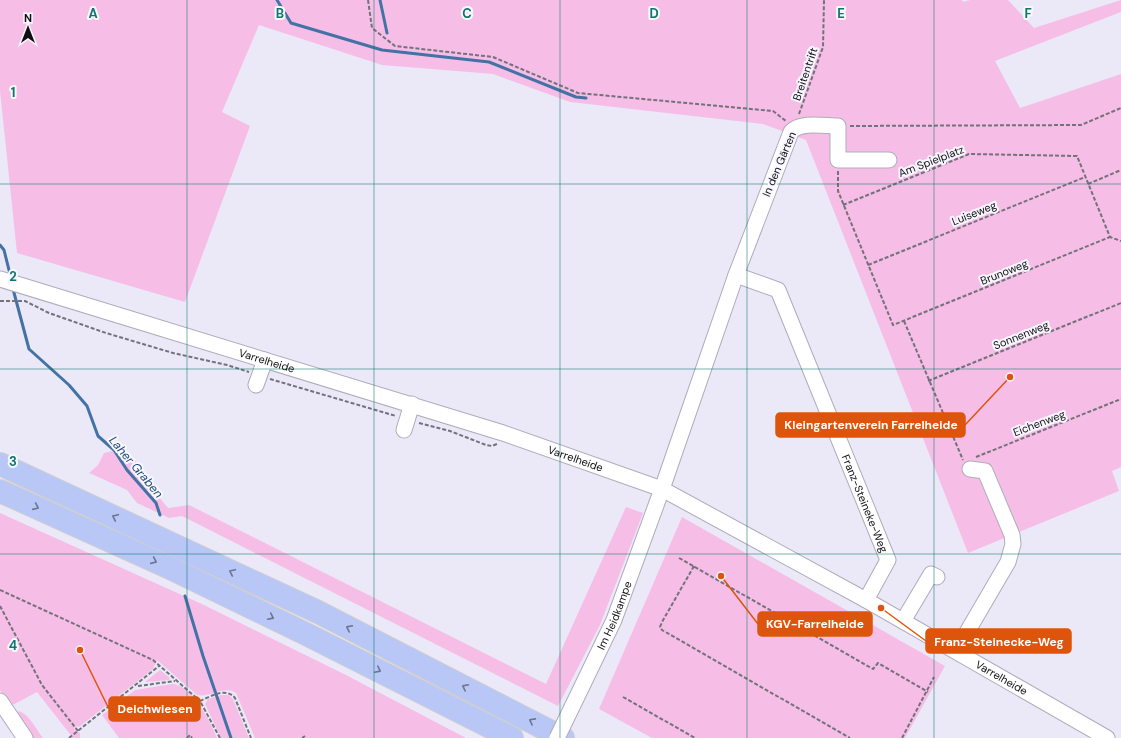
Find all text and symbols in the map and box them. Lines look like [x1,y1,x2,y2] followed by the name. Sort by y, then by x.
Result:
[88,5,98,22] text: A
[276,5,284,22] text: B
[462,5,472,22] text: C
[649,5,659,22] text: D
[837,5,845,22] text: E
[1024,5,1032,22] text: F
[8,8,48,48] north arrow
[24,11,32,25] text: N
[789,46,821,102] street label: Breitentrift
[11,84,15,101] text: 1
[759,129,799,199] street label: In den Gärten
[896,142,966,180] street label: Am Spielplatz
[950,198,998,228] street label: Luiseweg
[978,256,1030,288] street label: Brunoweg
[9,268,17,285] text: 2
[991,318,1051,352] street label: Sonnenweg
[237,346,296,376] street label: Varrelheide
[1011,407,1067,439] street label: Eichenweg
[776,413,965,437] callout: Kleingartenverein Farrelheide
[784,417,958,433] text: Kleingartenverein Farrelheide
[105,433,167,501] water label: Laher Graben
[546,442,605,475] street label: Varrelheide
[839,452,891,554] street label: Franz-Steineke-Weg
[9,453,17,470] text: 3
[31,502,39,510] one-way arrow
[111,513,118,521] one-way arrow
[150,556,157,564] one-way arrow
[229,569,237,577] one-way arrow
[594,579,635,652] street label: Im Heidkampe
[267,612,275,620] one-way arrow
[758,612,872,636] callout: KGV-Farrelheide
[766,616,864,632] text: KGV-Farrelheide
[346,625,354,633] one-way arrow
[926,629,1071,653] callout: Franz-Steinecke-Weg
[934,634,1064,650] text: Franz-Steinecke-Weg
[9,637,17,654] text: 4
[973,657,1030,698] street label: Varrelheide
[374,665,381,673] one-way arrow
[462,684,470,692] one-way arrow
[109,697,200,721] callout: Deichwiesen
[117,701,193,717] text: Deichwiesen
[528,719,536,726] one-way arrow

